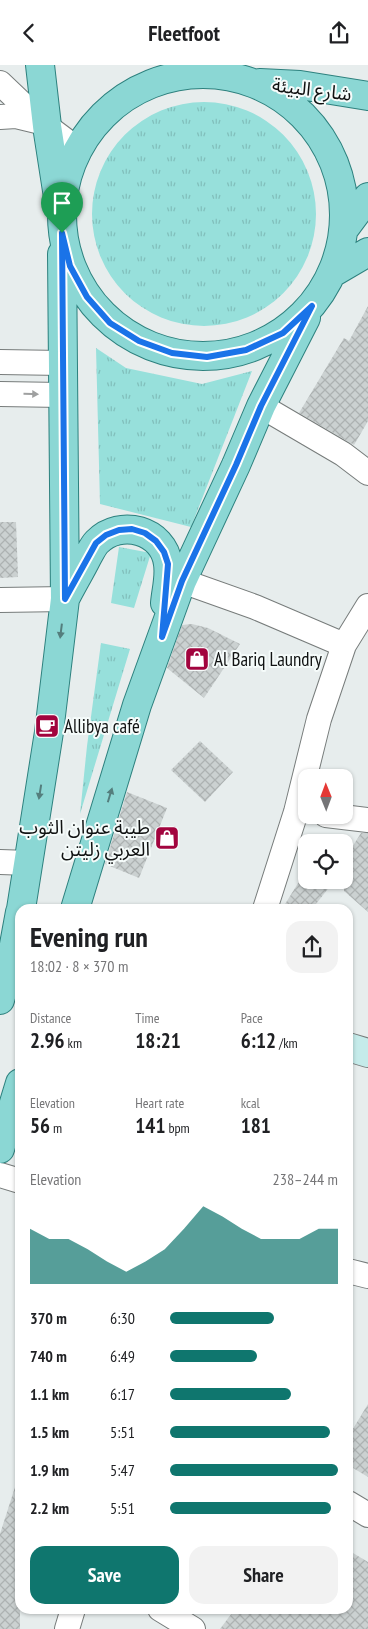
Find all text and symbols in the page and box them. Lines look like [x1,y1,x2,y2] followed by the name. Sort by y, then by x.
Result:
[15,19,43,47] icon: back
[148,19,220,47] text: Fleetfoot
[325,19,353,47] icon: share
[271,72,353,108] street label: شارع البيئة
[41,182,83,233] pin
[48,189,76,217] icon: arrive
[23,390,39,398] one-way arrow
[57,624,65,640] one-way arrow
[184,646,210,672] shop icon: Al Bariq Laundry
[214,647,323,671] place label: Al Bariq Laundry
[34,713,60,739] cafe icon: Allibya café
[64,714,140,738] place label: Allibya café
[298,769,352,824] north arrow
[298,769,353,889] map controls
[35,785,43,801] one-way arrow
[106,787,114,802] one-way arrow
[19,815,150,864] place label: طيبة عنوان الثوب العربي زليتن
[154,825,180,851] shop icon: طيبة عنوان الثوب العربي زليتن
[298,834,353,889] button: locate
[30,918,148,955] text: Evening run
[286,921,338,973] button: share
[30,956,128,976] text: 18:02 · 8 × 370 m
[30,1009,71,1027] text: Distance
[135,1009,160,1027] text: Time
[241,1009,263,1027] text: Pace
[30,1027,65,1054] text: 2.96
[135,1027,181,1054] text: 18:21
[241,1027,276,1054] text: 6:12
[65,1034,82,1052] text: km
[276,1034,298,1052] text: /km
[30,1094,75,1112] text: Elevation
[135,1094,184,1112] text: Heart rate
[241,1094,260,1112] text: kcal
[30,1112,50,1139] text: 56
[135,1112,165,1139] text: 141
[241,1112,271,1139] text: 181
[50,1119,62,1137] text: m
[165,1119,190,1137] text: bpm
[30,1169,81,1189] text: Elevation
[273,1169,338,1189] text: 238–244 m
[30,1308,67,1328] text: 370 m
[110,1308,135,1328] text: 6:30
[30,1346,67,1366] text: 740 m
[110,1346,135,1366] text: 6:49
[30,1384,69,1404] text: 1.1 km
[110,1384,135,1404] text: 6:17
[30,1422,69,1442] text: 1.5 km
[110,1422,135,1442] text: 5:51
[30,1460,69,1480] text: 1.9 km
[110,1460,135,1480] text: 5:47
[30,1498,69,1518] text: 2.2 km
[110,1498,135,1518] text: 5:51
[30,1546,179,1604] button: Save
[189,1546,338,1604] button: Share

